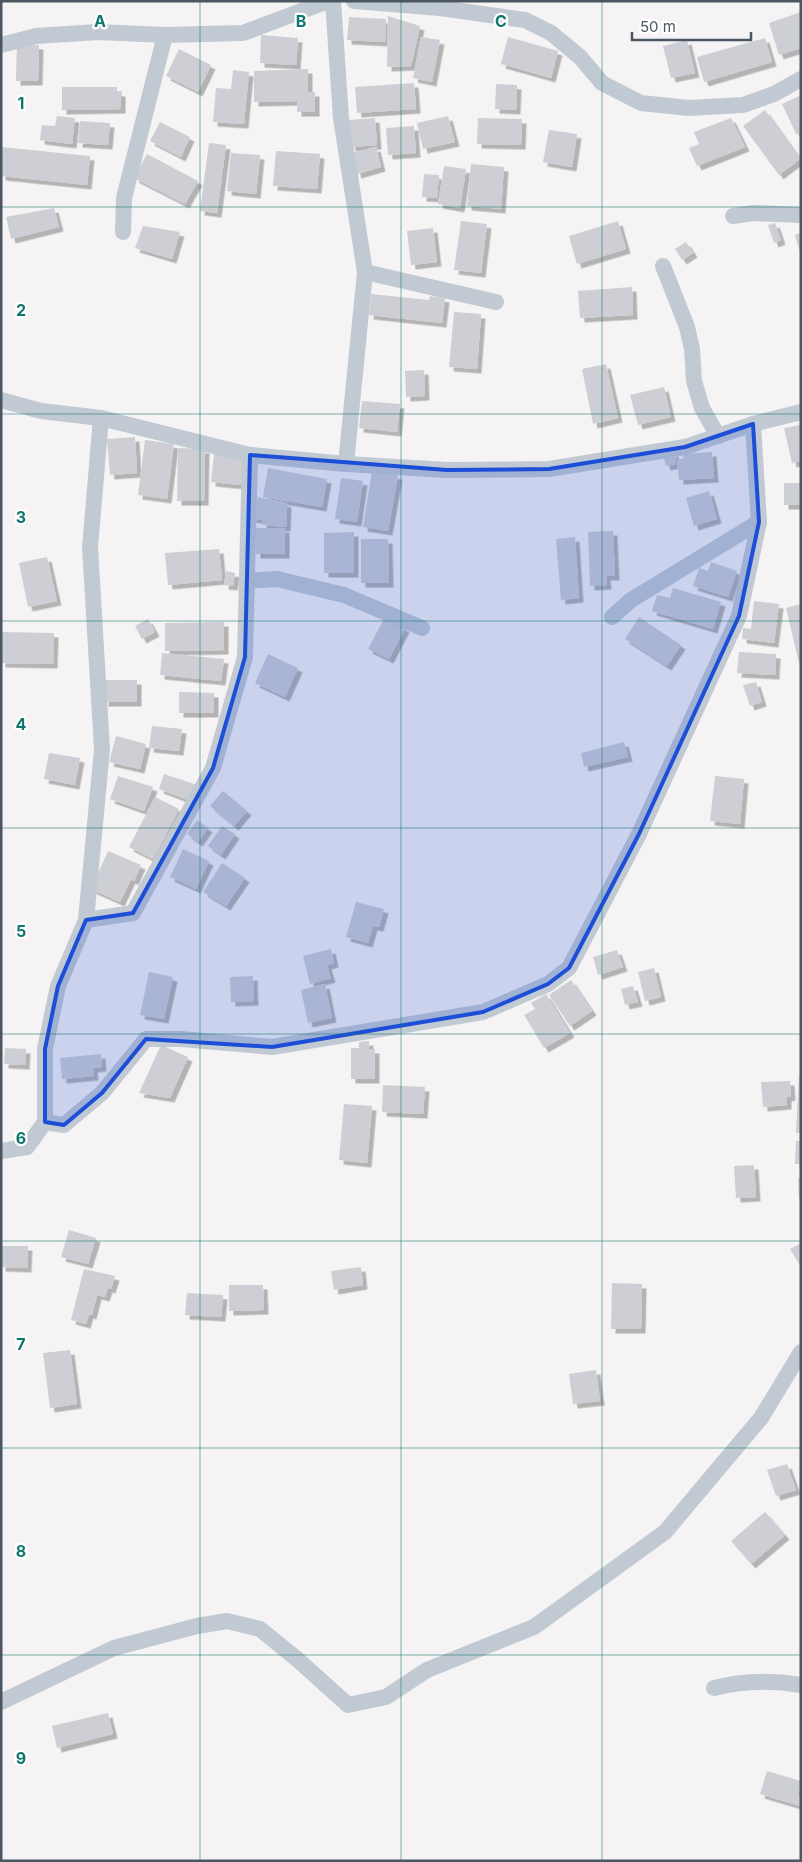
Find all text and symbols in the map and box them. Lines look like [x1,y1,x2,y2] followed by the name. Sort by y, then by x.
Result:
[632,10,751,42] scale bar
[94,11,106,31] text: A
[296,11,306,31] text: B
[495,11,507,31] text: C
[640,17,676,36] text: 50 m
[18,93,24,113] text: 1
[16,300,26,320] text: 2
[16,507,26,527] text: 3
[16,714,27,734] text: 4
[16,921,26,941] text: 5
[16,1128,26,1148] text: 6
[16,1334,26,1354] text: 7
[16,1541,26,1561] text: 8
[16,1748,26,1768] text: 9

